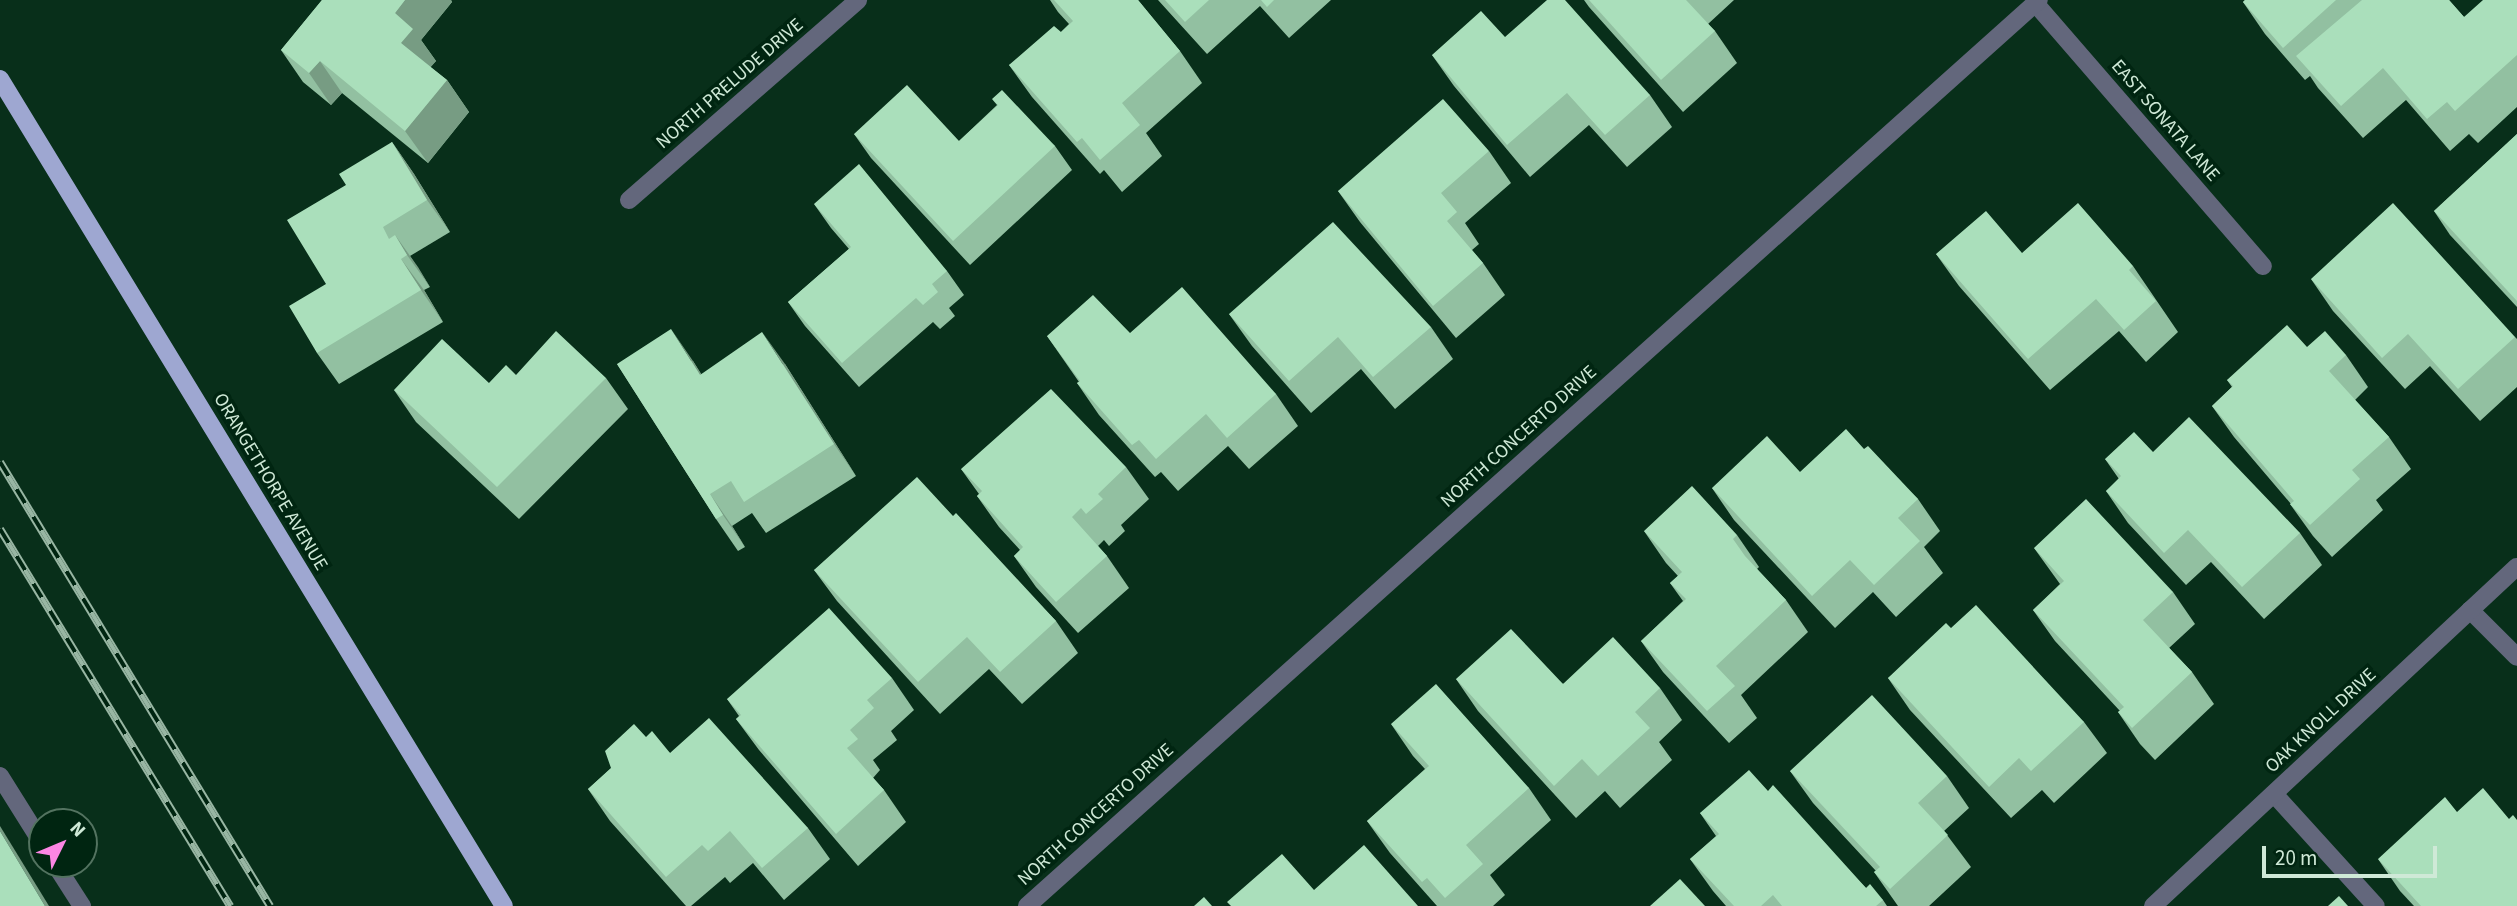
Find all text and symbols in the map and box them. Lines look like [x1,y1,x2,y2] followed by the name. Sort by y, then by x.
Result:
[652,14,808,154] street label: NORTH PRELUDE DRIVE
[2106,55,2224,187] street label: EAST SONATA LANE
[1436,361,1602,513] street label: NORTH CONCERTO DRIVE
[208,389,332,575] street label: ORANGETHORPE AVENUE
[2261,664,2381,778] street label: OAK KNOLL DRIVE
[1013,739,1179,891] street label: NORTH CONCERTO DRIVE
[28,808,98,878] north arrow
[63,816,91,844] text: N
[2265,832,2440,876] scale bar
[2275,843,2317,873] text: 20 m

